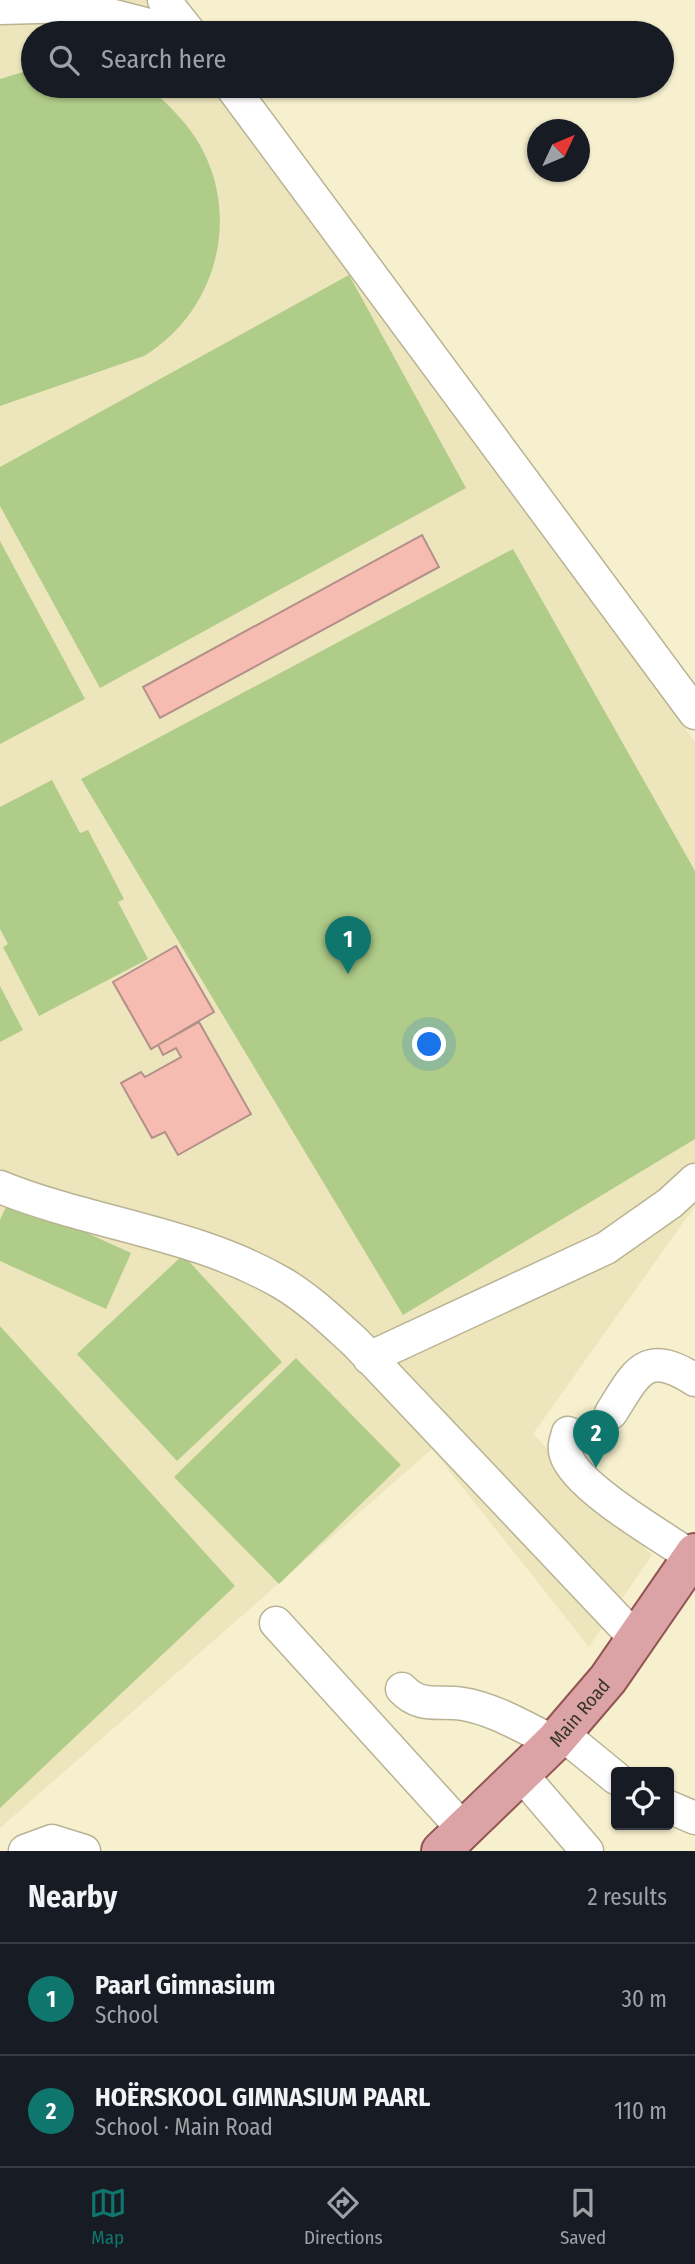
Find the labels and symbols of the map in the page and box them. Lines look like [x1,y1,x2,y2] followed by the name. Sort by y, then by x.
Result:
[527,119,590,182] north arrow
[325,916,371,974] pin: 1
[412,1027,446,1061] your location
[573,1410,619,1468] pin: 2
[544,1674,615,1751] street label: Main Road

